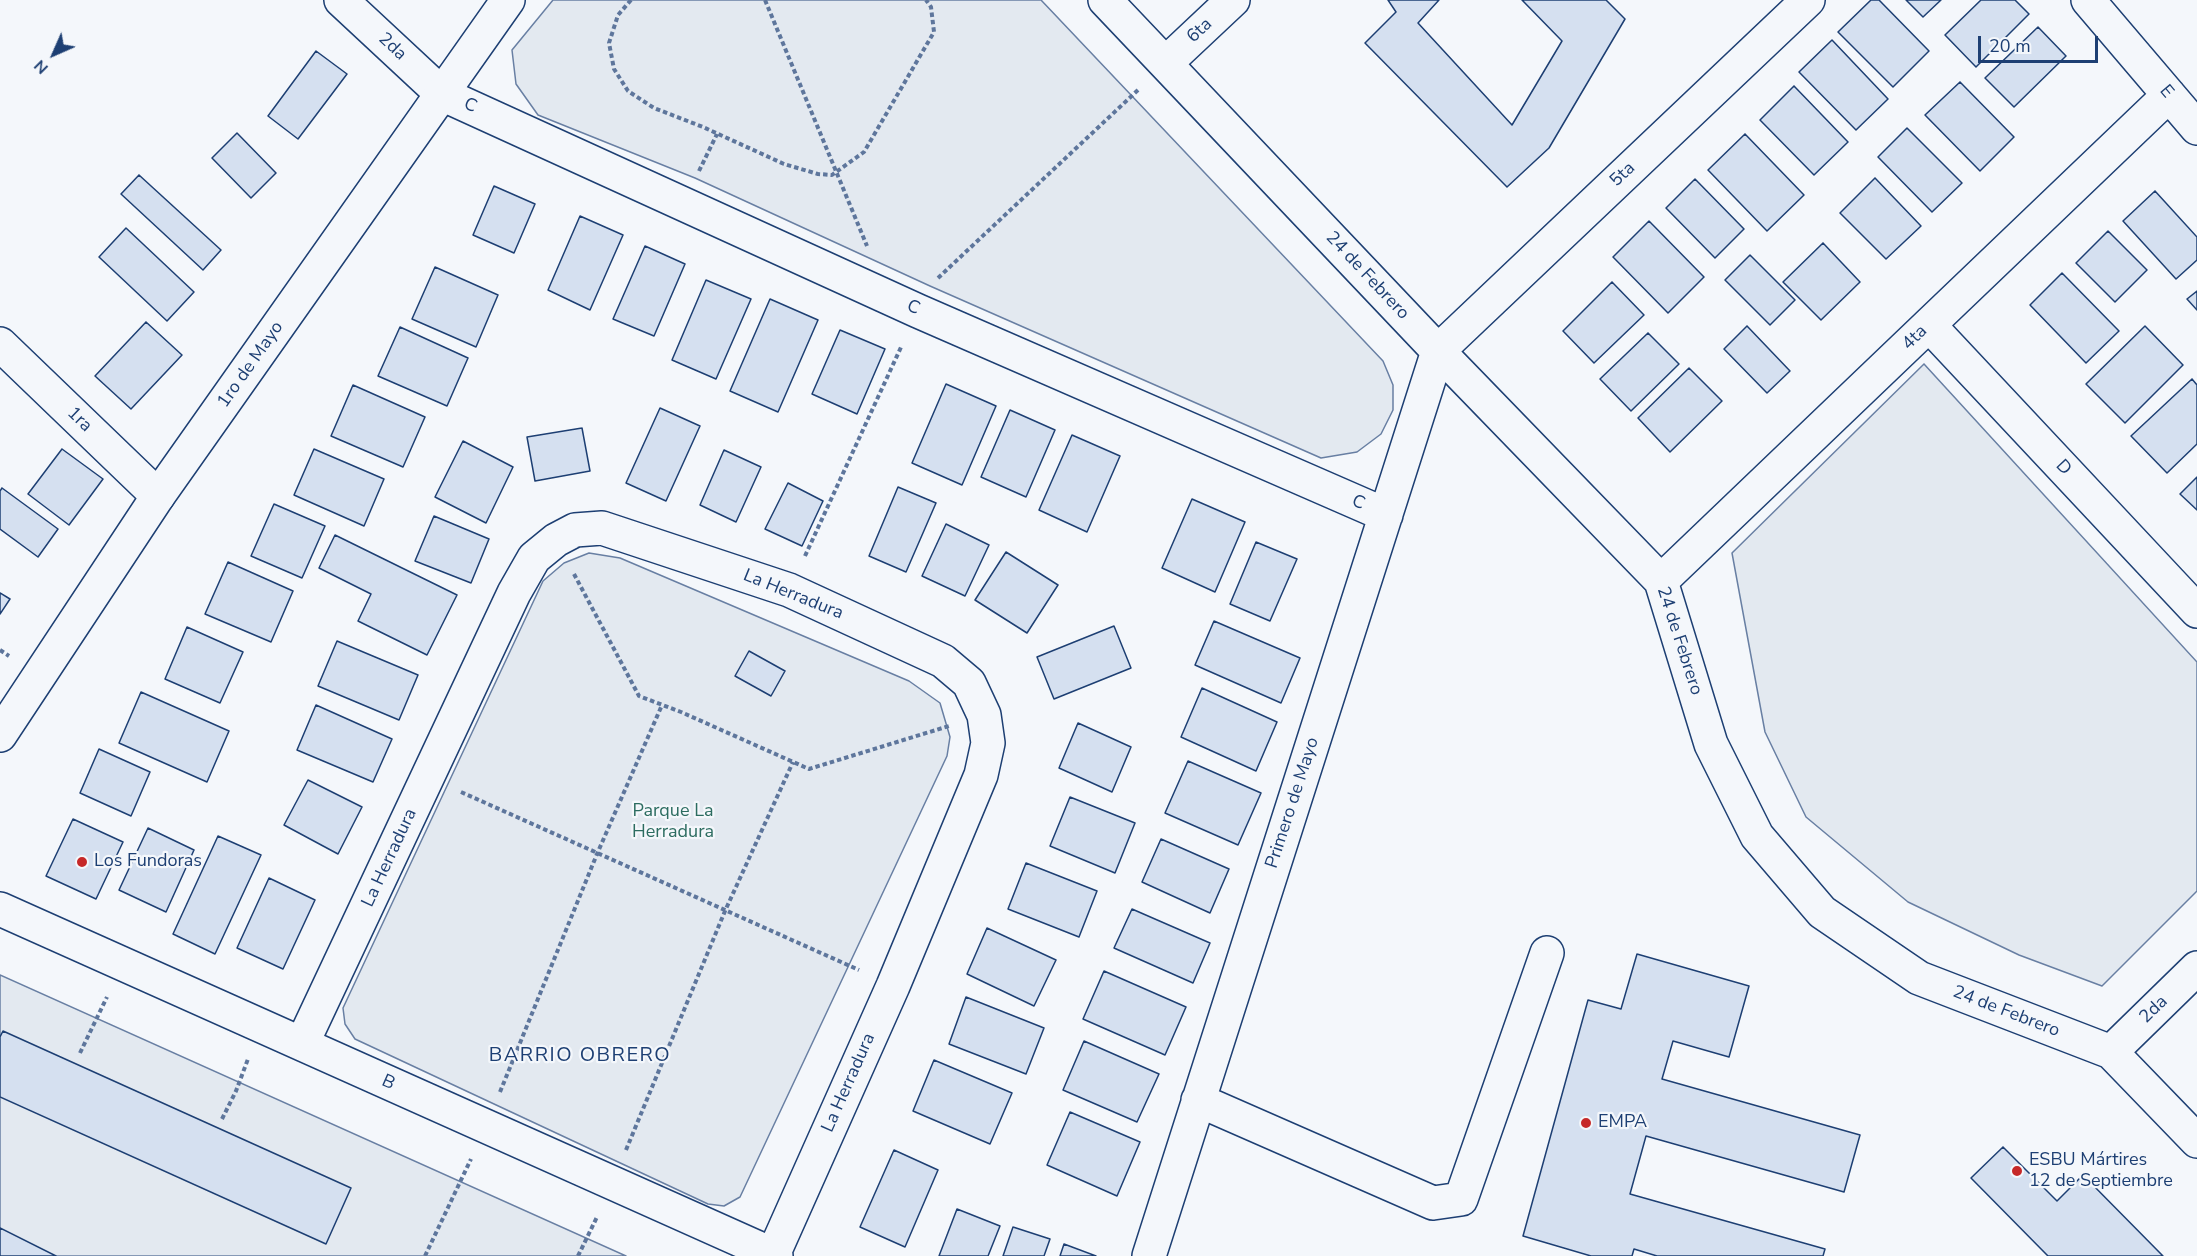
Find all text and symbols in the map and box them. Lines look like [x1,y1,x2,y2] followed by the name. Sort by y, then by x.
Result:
[1183,14,1217,48] street label: 6ta
[24,24,84,84] north arrow
[1981,24,2101,62] scale bar
[373,29,411,65] street label: 2da
[1989,34,2031,58] text: 20 m
[29,55,53,79] text: N
[2154,81,2178,103] street label: E
[460,94,480,118] street label: C
[1606,158,1640,192] street label: 5ta
[1321,227,1413,325] street label: 24 de Febrero
[903,296,923,320] street label: C
[213,318,289,412] street label: 1ro de Mayo
[1898,321,1932,355] street label: 4ta
[62,403,96,437] street label: 1ra
[2051,456,2075,480] street label: D
[1348,491,1368,515] street label: C
[740,565,846,625] street label: La Herradura
[1651,584,1707,698] street label: 24 de Febrero
[1262,735,1324,871] street label: Primero de Mayo
[632,801,714,844] park label: Parque La Herradura
[358,805,422,911] street label: La Herradura
[94,851,202,873] place label: Los Fundoras
[75,855,89,869] marker: Los Fundoras
[1949,982,2063,1042] street label: 24 de Febrero
[2135,992,2173,1028] street label: 2da
[818,1030,880,1136] street label: La Herradura
[489,1044,671,1068] district label: BARRIO OBRERO
[378,1071,398,1095] street label: B
[1598,1112,1647,1134] place label: EMPA
[1579,1116,1593,1130] marker: EMPA
[2029,1150,2173,1192] place label: ESBU Mártires 12 de Septiembre
[2010,1164,2024,1178] marker: ESBU Mártires 12 de Septiembre

